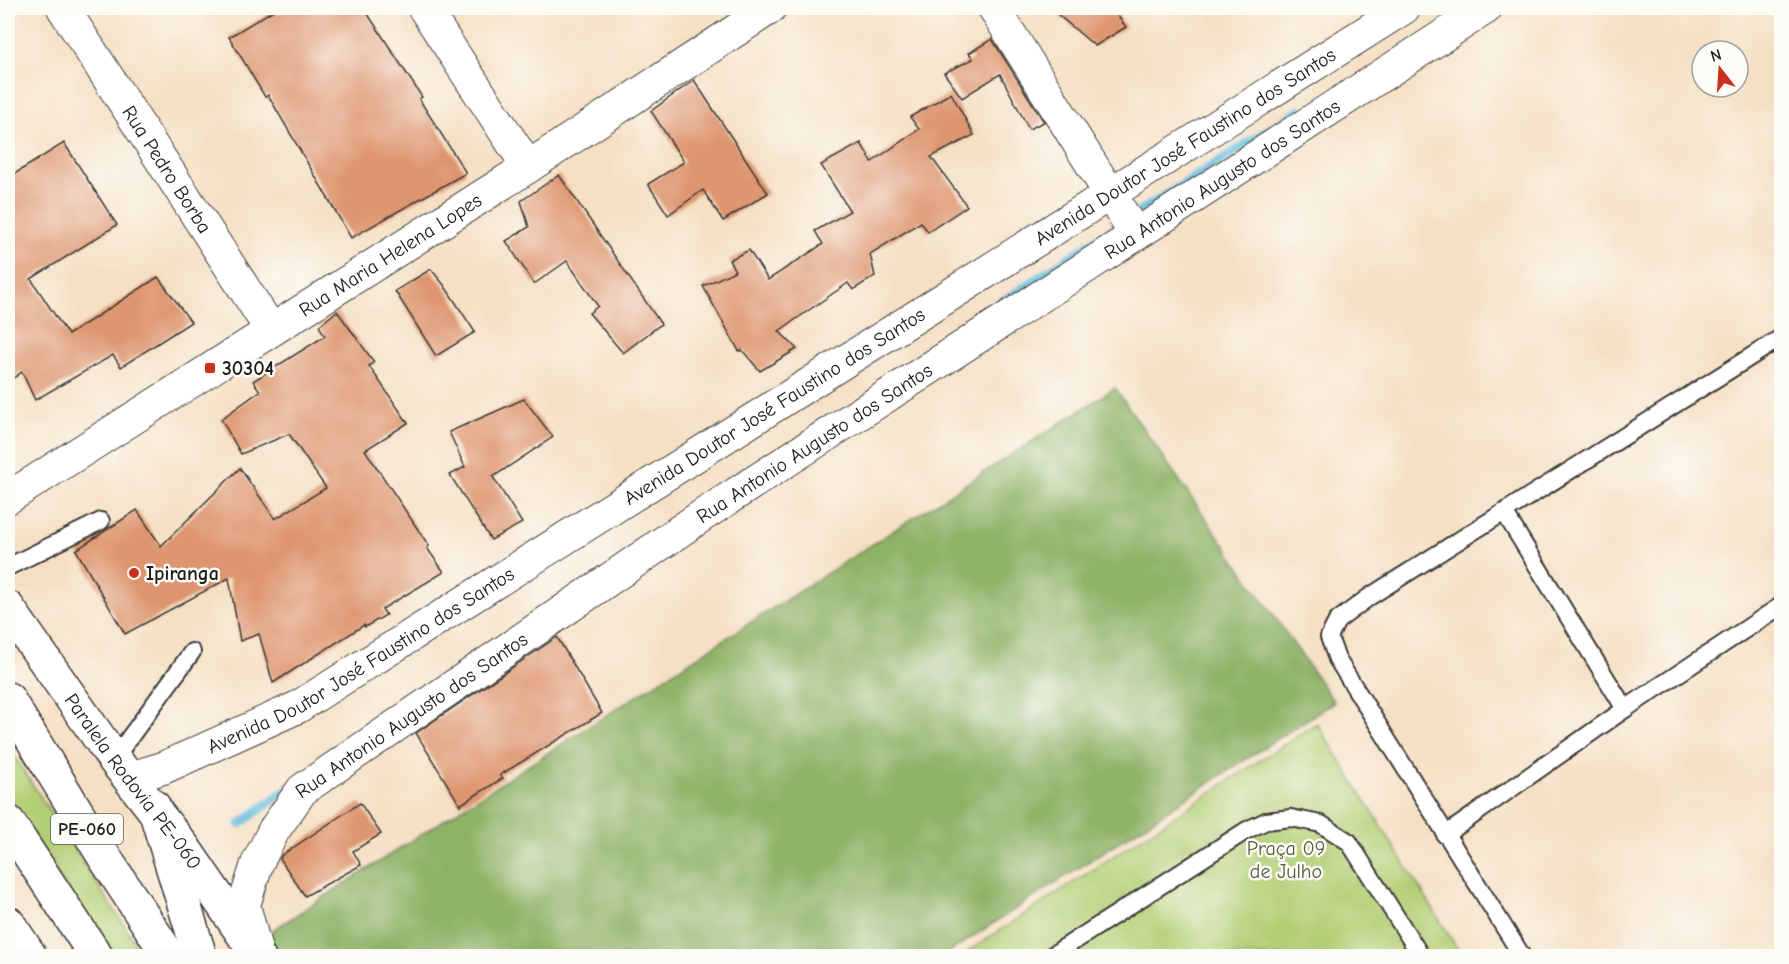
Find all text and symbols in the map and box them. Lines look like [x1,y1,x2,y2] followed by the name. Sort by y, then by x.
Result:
[1690,39,1750,99] north arrow
[1030,43,1340,250] street label: Avenida Doutor José Faustino dos Santos
[1708,45,1724,66] text: N
[1100,94,1344,264] street label: Rua Antonio Augusto dos Santos
[118,101,217,237] street label: Rua Pedro Borba
[295,188,486,321] street label: Rua Maria Helena Lopes
[619,302,929,510] street label: Avenida Doutor José Faustino dos Santos
[222,357,274,380] place label: 30304
[692,358,936,528] street label: Rua Antonio Augusto dos Santos
[203,361,217,375] marker: 30304
[146,562,219,585] place label: Ipiranga
[204,562,518,758] street label: Avenida Doutor José Faustino dos Santos
[127,566,141,580] marker: Ipiranga
[291,627,532,803] street label: Rua Antonio Augusto dos Santos
[60,688,206,876] street label: Paralela Rodovia PE-060
[51,814,123,844] road number: PE-060
[1247,837,1325,883] park label: Praça 09 de Julho

